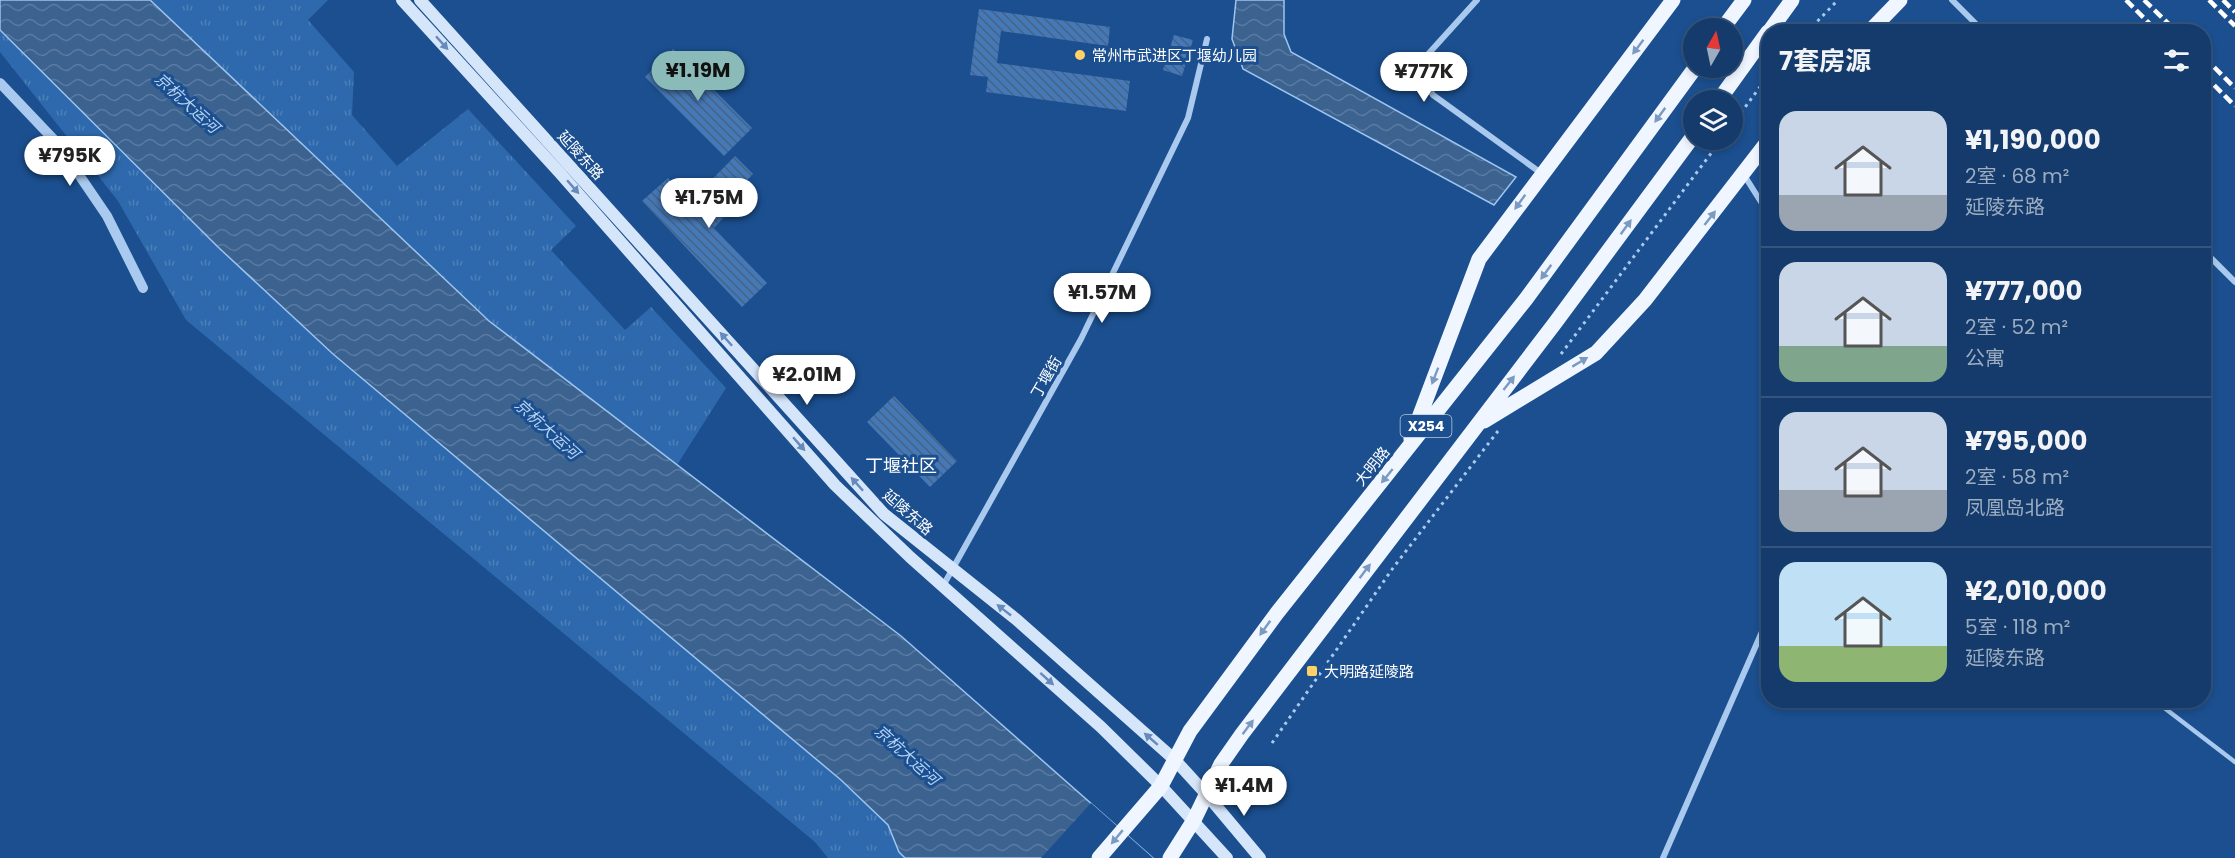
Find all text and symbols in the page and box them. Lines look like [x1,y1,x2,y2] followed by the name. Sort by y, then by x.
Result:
[1683,18,1743,78] north arrow
[1683,18,1743,150] map controls
[435,35,448,50] one-way arrow
[1632,38,1644,54] one-way arrow
[1779,43,1871,79] text: 7套房源
[2160,44,2193,77] icon: filters
[1092,45,1257,66] place label: 常州市武进区丁堰幼儿园
[1073,48,1087,62] marker: 常州市武进区丁堰幼儿园
[649,51,747,102] pin: ¥1.19M
[1382,52,1466,103] pin: ¥777K
[666,56,730,84] text: ¥1.19M
[1394,57,1454,85] text: ¥777K
[150,68,227,140] water label: 京杭大运河
[1683,90,1743,150] button: layers
[1655,107,1667,122] one-way arrow
[1965,122,2101,158] text: ¥1,190,000
[553,126,609,184] street label: 延陵东路
[1827,135,1899,207] icon: home
[28,136,112,187] pin: ¥795K
[38,141,102,169] text: ¥795K
[1965,162,2069,190] text: 2室 · 68 m²
[660,178,758,229] pin: ¥1.75M
[566,180,580,195] one-way arrow
[675,183,743,211] text: ¥1.75M
[1965,193,2045,221] text: 延陵东路
[1515,195,1527,210] one-way arrow
[1703,210,1716,226] one-way arrow
[1620,219,1632,235] one-way arrow
[1540,265,1552,280] one-way arrow
[1053,273,1151,324] pin: ¥1.57M
[1965,273,2083,309] text: ¥777,000
[1068,278,1136,306] text: ¥1.57M
[1827,286,1899,358] icon: home
[1965,313,2068,341] text: 2室 · 52 m²
[719,331,733,346] one-way arrow
[1965,344,2005,372] text: 公寓
[1026,352,1066,402] street label: 丁堰街
[758,355,856,406] pin: ¥2.01M
[1572,357,1588,368] one-way arrow
[772,360,842,388] text: ¥2.01M
[1430,367,1440,385] one-way arrow
[1502,375,1514,390] one-way arrow
[510,394,587,466] water label: 京杭大运河
[1400,415,1452,437] road number: X254
[1965,423,2088,459] text: ¥795,000
[792,436,805,451] one-way arrow
[1827,436,1899,508] icon: home
[1350,442,1394,490] street label: 大明路
[865,453,937,478] district label: 丁堰社区
[1965,463,2069,491] text: 2室 · 58 m²
[1380,468,1393,484] one-way arrow
[850,476,864,491] one-way arrow
[878,484,938,540] street label: 延陵东路
[1965,494,2065,522] text: 凤凰岛北路
[1359,564,1371,579] one-way arrow
[1965,573,2107,609] text: ¥2,010,000
[1827,586,1899,658] icon: home
[997,605,1012,617] one-way arrow
[1965,613,2070,641] text: 5室 · 118 m²
[1260,621,1272,636] one-way arrow
[1965,644,2045,672] text: 延陵东路
[1324,661,1414,682] place label: 大明路延陵路
[1305,664,1319,678] marker: 大明路延陵路
[1039,672,1054,685] one-way arrow
[1241,719,1253,734] one-way arrow
[870,720,947,792] water label: 京杭大运河
[1144,733,1159,746] one-way arrow
[1202,766,1286,817] pin: ¥1.4M
[1215,771,1273,799] text: ¥1.4M
[1110,829,1123,845] one-way arrow

